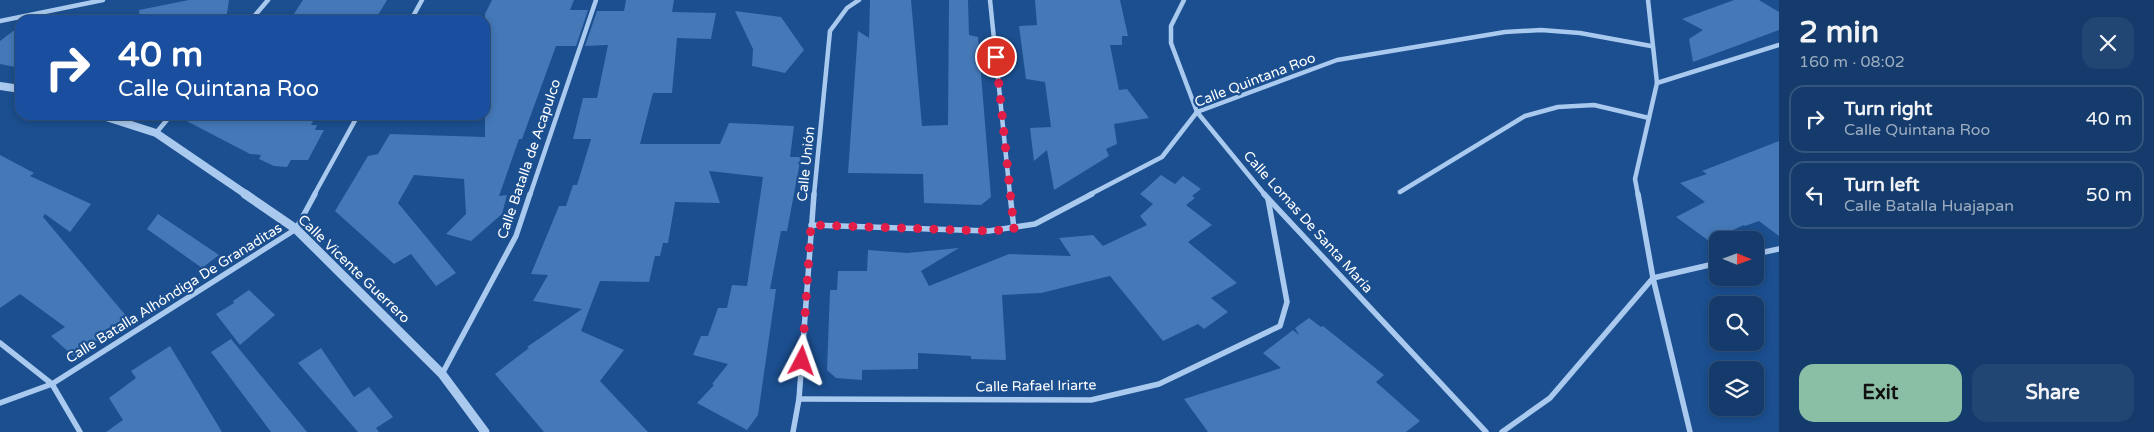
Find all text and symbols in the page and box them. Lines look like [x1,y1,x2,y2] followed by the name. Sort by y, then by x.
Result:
[1799,14,1879,51] text: 2 min
[2082,17,2134,69] button: close
[118,34,203,76] text: 40 m
[35,35,100,100] icon: right
[975,36,1017,78] pin
[982,43,1010,71] icon: arrive
[1192,49,1318,111] street label: Calle Quintana Roo
[1799,52,1905,72] text: 160 m · 08:02
[118,76,319,102] text: Calle Quintana Roo
[494,77,564,241] street label: Calle Batalla de Acapulco
[1844,98,1932,120] text: Turn right
[1801,105,1829,133] icon: right
[2086,108,2132,130] text: 40 m
[1844,120,1990,140] text: Calle Quintana Roo
[794,126,818,202] street label: Calle Unión
[1240,147,1376,297] street label: Calle Lomas De Santa María
[1844,174,1920,196] text: Turn left
[1801,181,1829,209] icon: left
[2086,184,2132,206] text: 50 m
[1844,196,2014,216] text: Calle Batalla Huajapan
[295,211,413,327] street label: Calle Vicente Guerrero
[63,219,285,367] street label: Calle Batalla Alhóndiga De Granaditas
[1709,231,1764,286] north arrow
[1709,231,1764,416] map controls
[1709,296,1764,351] button: search
[775,334,827,386] position arrow
[1709,361,1764,416] button: layers
[1799,364,1962,422] button: Exit
[1972,364,2134,422] button: Share
[975,376,1097,396] street label: Calle Rafael Iriarte

